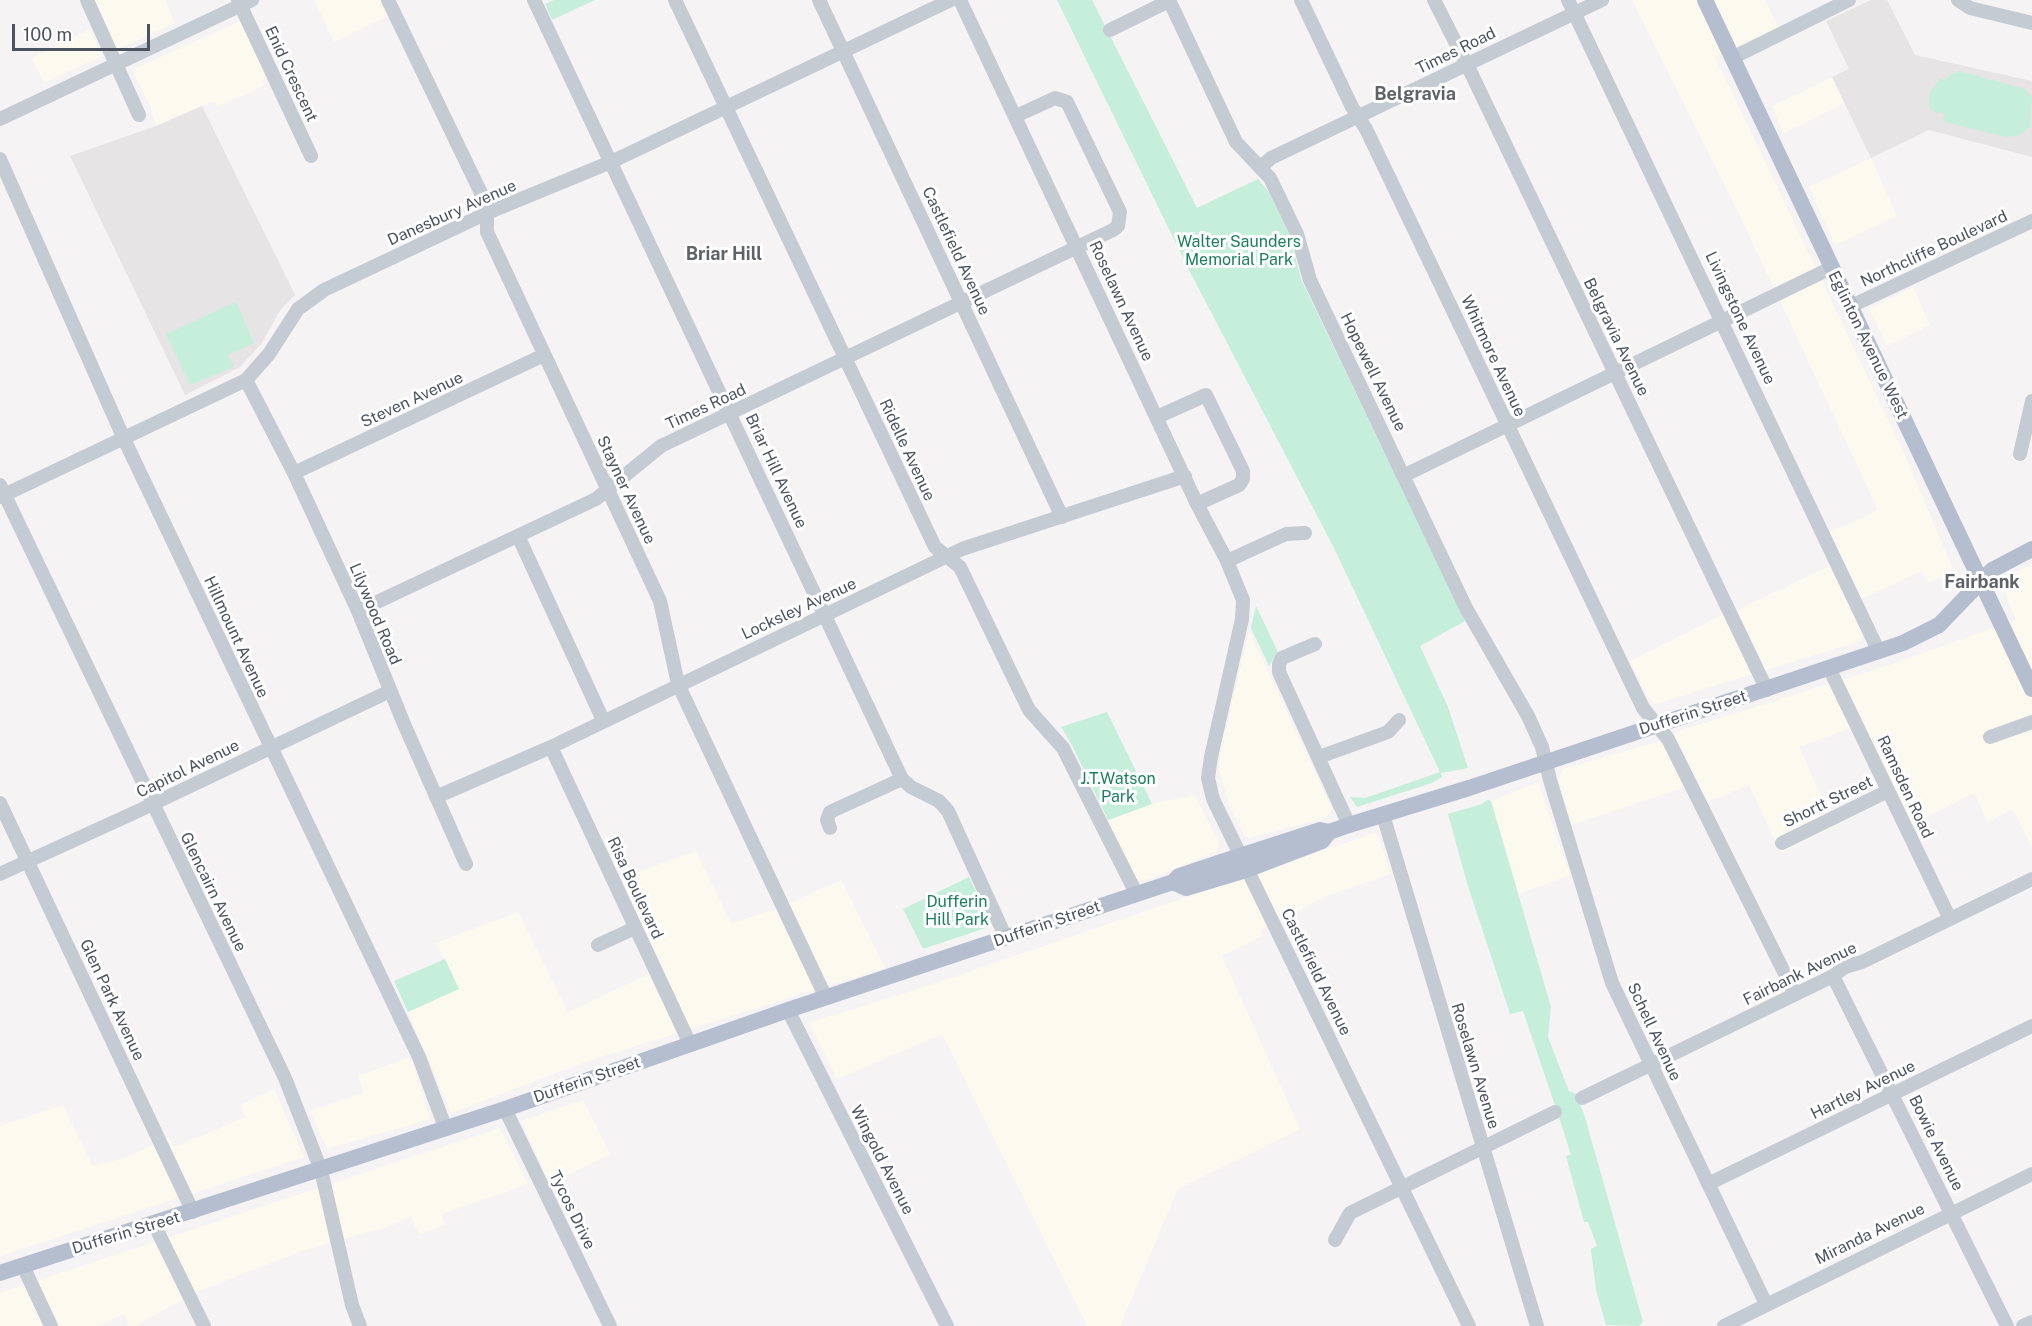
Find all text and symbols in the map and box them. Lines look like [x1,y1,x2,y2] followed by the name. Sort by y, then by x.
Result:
[15,12,153,50] scale bar
[260,23,322,125] street label: Enid Crescent
[1413,23,1499,79] street label: Times Road
[23,24,72,45] text: 100 m
[1374,83,1456,105] district label: Belgravia
[385,176,519,250] street label: Danesbury Avenue
[918,184,994,318] street label: Castlefield Avenue
[1858,207,2010,291] street label: Northcliffe Boulevard
[1177,232,1301,270] park label: Walter Saunders Memorial Park
[1085,238,1157,364] street label: Roselawn Avenue
[686,243,762,265] district label: Briar Hill
[1701,249,1779,387] street label: Livingstone Avenue
[1824,268,1912,422] street label: Eglinton Avenue West
[1579,275,1653,399] street label: Belgravia Avenue
[1456,292,1530,420] street label: Whitmore Avenue
[1336,310,1410,434] street label: Hopewell Avenue
[358,368,466,432] street label: Steven Avenue
[663,380,749,434] street label: Times Road
[875,396,939,504] street label: Ridelle Avenue
[741,411,811,531] street label: Briar Hill Avenue
[593,433,659,547] street label: Stayner Avenue
[345,560,405,668] street label: Lilywood Road
[1944,571,2020,593] district label: Fairbank
[199,573,273,701] street label: Hillmount Avenue
[739,574,859,644] street label: Locksley Avenue
[1637,687,1749,739] street label: Dufferin Street
[1873,733,1937,841] street label: Ramsden Road
[133,736,243,802] street label: Capitol Avenue
[1080,769,1156,807] park label: J.T.Watson Park
[1780,772,1876,832] street label: Shortt Street
[176,829,250,955] street label: Glencairn Avenue
[603,834,667,942] street label: Risa Boulevard
[925,892,989,930] park label: Dufferin Hill Park
[991,897,1103,951] street label: Dufferin Street
[1277,905,1355,1039] street label: Castlefield Avenue
[76,936,148,1064] street label: Glen Park Avenue
[1740,938,1860,1010] street label: Fairbank Avenue
[1623,980,1685,1084] street label: Schell Avenue
[1447,1001,1503,1131] street label: Roselawn Avenue
[531,1053,643,1107] street label: Dufferin Street
[1808,1056,1918,1124] street label: Hartley Avenue
[1905,1092,1967,1194] street label: Bowie Avenue
[846,1102,918,1218] street label: Wingold Avenue
[545,1168,599,1252] street label: Tycos Drive
[1812,1199,1928,1269] street label: Miranda Avenue
[70,1207,182,1259] street label: Dufferin Street

